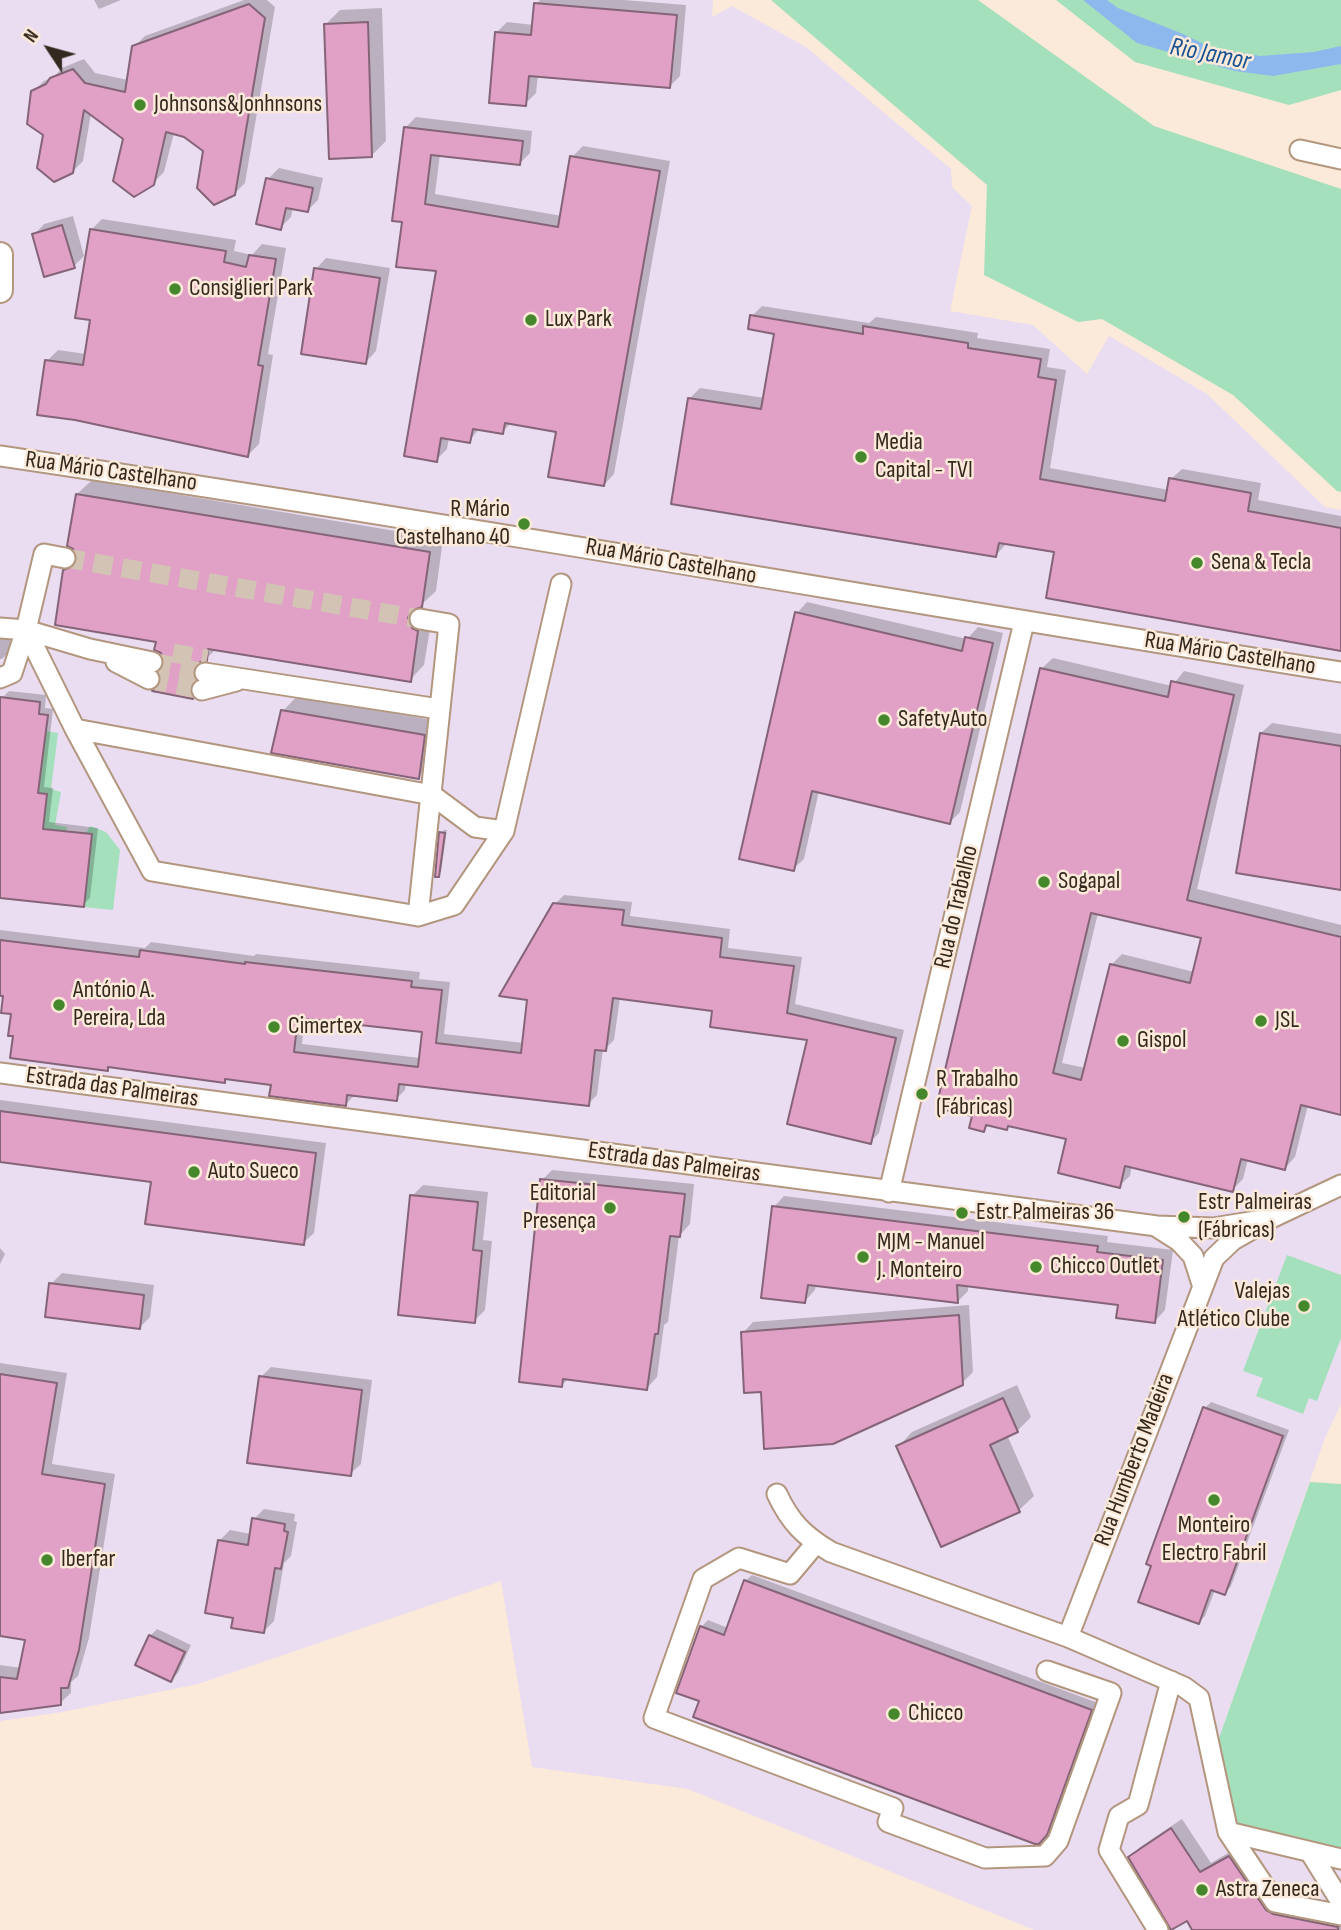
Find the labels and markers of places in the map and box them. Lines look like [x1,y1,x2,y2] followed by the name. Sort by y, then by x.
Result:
[154,91,322,119] place label: Johnsons&Jonhnsons
[132,97,148,113] marker: Johnsons&Jonhnsons
[189,275,313,303] place label: Consiglieri Park
[167,281,183,297] marker: Consiglieri Park
[545,306,612,334] place label: Lux Park
[523,312,539,328] marker: Lux Park
[875,429,973,485] place label: Media Capital - TVI
[853,449,869,465] marker: Media Capital - TVI
[395,496,510,552] place label: R Mário Castelhano 40
[516,516,532,532] marker: R Mário Castelhano 40
[1211,549,1311,577] place label: Sena & Tecla
[1189,555,1205,571] marker: Sena & Tecla
[898,706,988,734] place label: SafetyAuto
[876,712,892,728] marker: SafetyAuto
[1058,868,1120,896] place label: Sogapal
[1036,874,1052,890] marker: Sogapal
[73,977,165,1033] place label: António A. Pereira, Lda
[51,997,67,1013] marker: António A. Pereira, Lda
[1275,1007,1299,1035] place label: JSL
[288,1013,362,1041] place label: Cimertex
[1253,1013,1269,1029] marker: JSL
[266,1019,282,1035] marker: Cimertex
[1137,1027,1186,1055] place label: Gispol
[1115,1033,1131,1049] marker: Gispol
[936,1066,1018,1122] place label: R Trabalho (Fábricas)
[914,1086,930,1102] marker: R Trabalho (Fábricas)
[208,1158,299,1186] place label: Auto Sueco
[186,1164,202,1180] marker: Auto Sueco
[523,1180,596,1236] place label: Editorial Presença
[1198,1189,1312,1245] place label: Estr Palmeiras (Fábricas)
[976,1199,1114,1227] place label: Estr Palmeiras 36
[602,1200,618,1216] marker: Editorial Presença
[954,1205,970,1221] marker: Estr Palmeiras 36
[1176,1209,1192,1225] marker: Estr Palmeiras (Fábricas)
[877,1229,985,1285] place label: MJM - Manuel J. Monteiro
[855,1249,871,1265] marker: MJM - Manuel J. Monteiro
[1050,1253,1160,1281] place label: Chicco Outlet
[1028,1259,1044,1275] marker: Chicco Outlet
[1178,1278,1290,1334] place label: Valejas Atlético Clube
[1296,1298,1312,1314] marker: Valejas Atlético Clube
[1206,1492,1222,1508] marker: Monteiro Electro Fabril
[1162,1512,1266,1568] place label: Monteiro Electro Fabril
[61,1546,115,1574] place label: Iberfar
[39,1552,55,1568] marker: Iberfar
[908,1700,963,1728] place label: Chicco
[886,1706,902,1722] marker: Chicco
[1216,1876,1319,1904] place label: Astra Zeneca
[1194,1882,1210,1898] marker: Astra Zeneca

